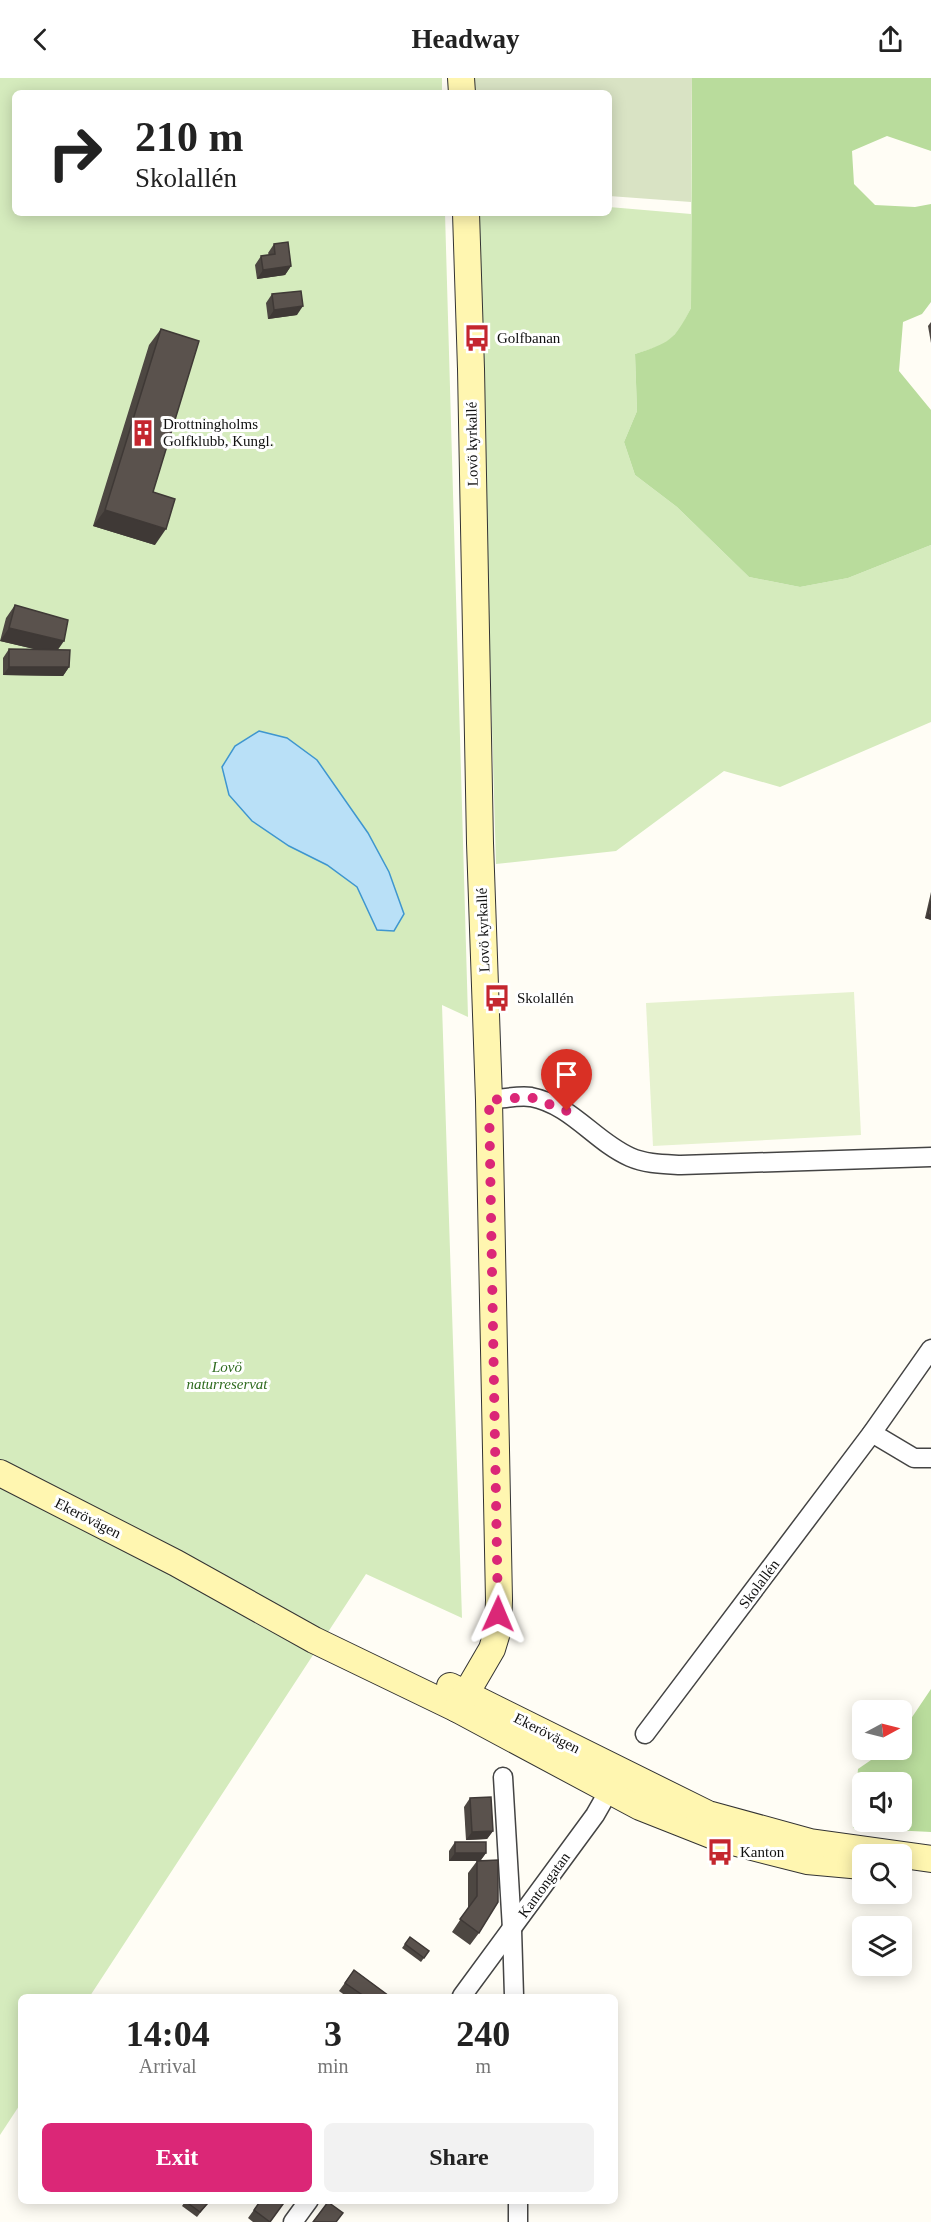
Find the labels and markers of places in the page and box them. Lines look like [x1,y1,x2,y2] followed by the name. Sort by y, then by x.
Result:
[462,323,492,353] bus stop icon: Golfbanan
[497,330,561,346] place label: Golfbanan
[163,416,273,449] place label: Drottningholms Golfklubb, Kungl.
[128,418,158,448] building icon: Drottningholms Golfklubb, Kungl.
[482,983,512,1013] bus stop icon: Skolallén
[517,990,574,1006] place label: Skolallén
[541,1049,592,1111] pin
[705,1837,735,1867] bus stop icon: Kanton
[740,1844,785,1860] place label: Kanton

